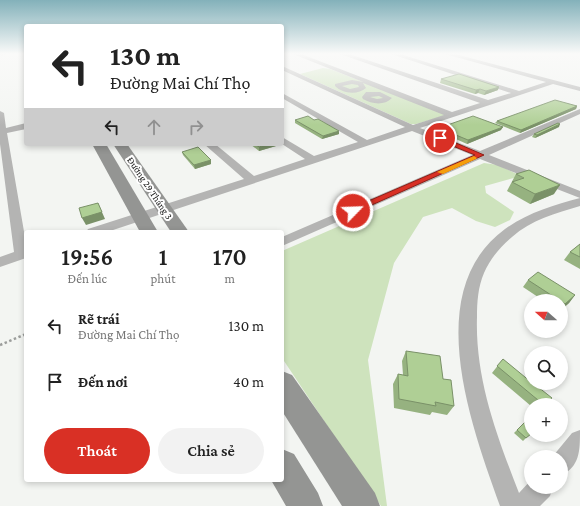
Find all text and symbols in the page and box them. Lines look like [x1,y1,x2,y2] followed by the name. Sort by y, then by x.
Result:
[44,40,96,92] icon: left
[110,40,180,71] text: 130 m
[110,73,250,93] text: Đường Mai Chí Thọ
[101,116,123,138] icon: left
[143,116,165,138] icon: ahead
[185,116,207,138] icon: right
[423,121,457,155] pin
[429,127,451,149] icon: arrive
[125,155,175,222] street label: Đường 29 Tháng 3
[332,190,374,232] position arrow
[61,243,113,270] text: 19:56
[159,243,167,270] text: 1
[213,243,247,270] text: 170
[68,271,107,286] text: Đến lúc
[151,271,176,286] text: phút
[225,271,235,286] text: m
[524,294,568,338] north arrow
[524,294,568,494] map controls
[78,311,120,327] text: Rẽ trái
[44,315,66,337] icon: left
[229,318,264,334] text: 130 m
[78,327,179,342] text: Đường Mai Chí Thọ
[524,346,568,390] button: search
[44,371,66,393] icon: arrive
[78,374,128,390] text: Đến nơi
[233,374,264,390] text: 40 m
[524,398,568,442] button: +
[44,428,150,474] button: Thoát
[158,428,264,474] button: Chia sẻ
[524,450,568,494] button: −

